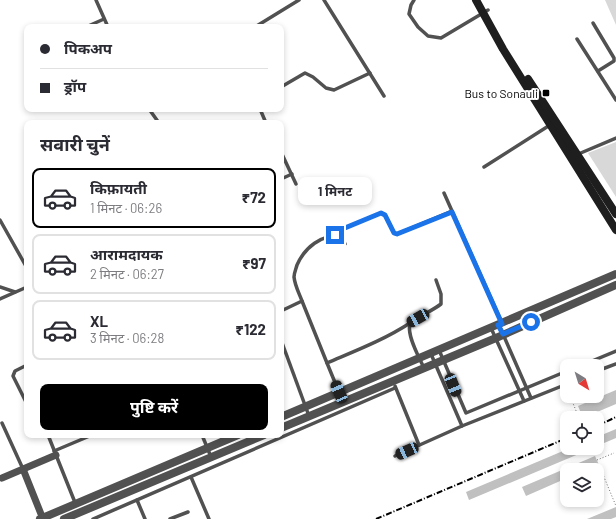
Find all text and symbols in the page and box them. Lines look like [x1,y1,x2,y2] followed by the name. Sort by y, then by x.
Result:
[64,39,112,57] text: पिकअप
[64,77,86,95] text: ड्रॉप
[465,86,538,100] place label: Bus to Sonauli
[541,88,551,98] marker: Bus to Sonauli
[40,133,110,155] text: सवारी चुनें
[298,177,372,205] callout: 1 मिनट
[90,179,147,197] text: किफ़ायती
[42,180,78,216] icon: car
[318,183,352,199] text: 1 मिनट
[242,188,266,206] text: ₹72
[90,200,162,216] text: 1 मिनट · 06:26
[326,226,344,244] route end
[90,245,163,263] text: आरामदायक
[42,246,78,282] icon: car
[242,254,266,272] text: ₹97
[90,266,164,282] text: 2 मिनट · 06:27
[405,307,431,329] car
[42,312,78,348] icon: car
[90,312,108,330] text: XL
[522,313,540,331] route start
[235,320,266,338] text: ₹122
[90,330,164,346] text: 3 मिनट · 06:28
[560,359,604,403] north arrow
[560,359,604,507] map controls
[443,372,463,398] car
[329,379,349,405] car
[40,384,268,430] button: पुष्टि करें
[560,411,604,455] button: locate
[394,441,420,461] car
[560,463,604,507] button: layers

